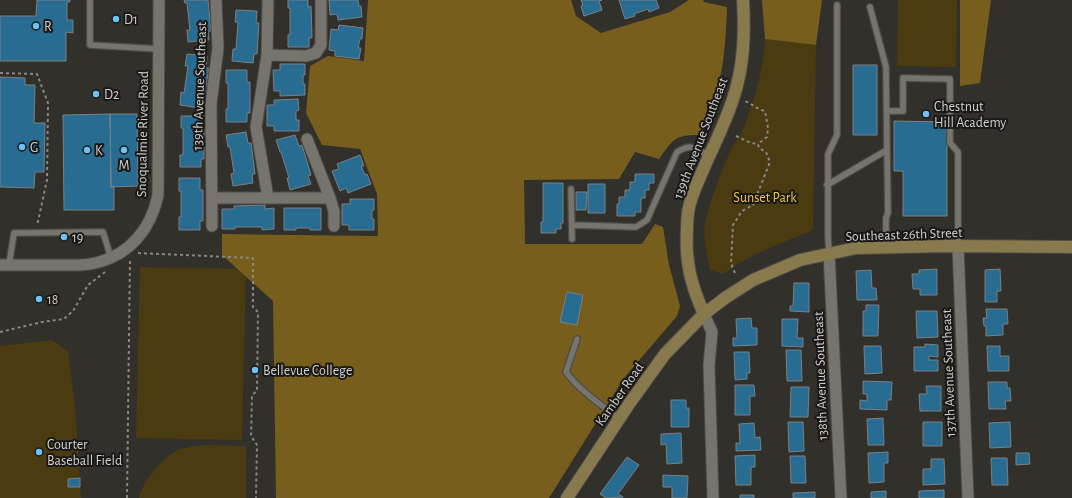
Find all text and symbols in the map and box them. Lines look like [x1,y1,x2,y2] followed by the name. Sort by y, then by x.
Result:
[124,13,138,27] place label: D1
[111,14,121,24] marker: D1
[44,20,52,34] place label: R
[31,21,41,31] marker: R
[191,21,209,151] street label: 139th Avenue Southeast
[135,71,151,197] street label: Snoqualmie River Road
[671,75,731,201] street label: 139th Avenue Southeast
[104,88,119,102] place label: D2
[91,89,101,99] marker: D2
[934,100,1006,130] place label: Chestnut Hill Academy
[921,109,931,119] marker: Chestnut Hill Academy
[30,141,38,155] place label: G
[17,142,27,152] marker: G
[95,144,103,158] place label: K
[82,145,92,155] marker: K
[119,145,129,155] marker: M
[118,159,130,173] place label: M
[733,191,797,205] park label: Sunset Park
[845,226,963,244] street label: Southeast 26th Street
[72,231,83,245] place label: 19
[59,232,69,242] marker: 19
[47,293,58,307] place label: 18
[34,294,44,304] marker: 18
[940,308,958,437] street label: 137th Avenue Southeast
[812,311,830,441] street label: 138th Avenue Southeast
[593,361,647,429] street label: Kamber Road
[263,364,352,378] place label: Bellevue College
[250,365,260,375] marker: Bellevue College
[47,438,122,468] place label: Courter Baseball Field
[34,447,44,457] marker: Courter Baseball Field

